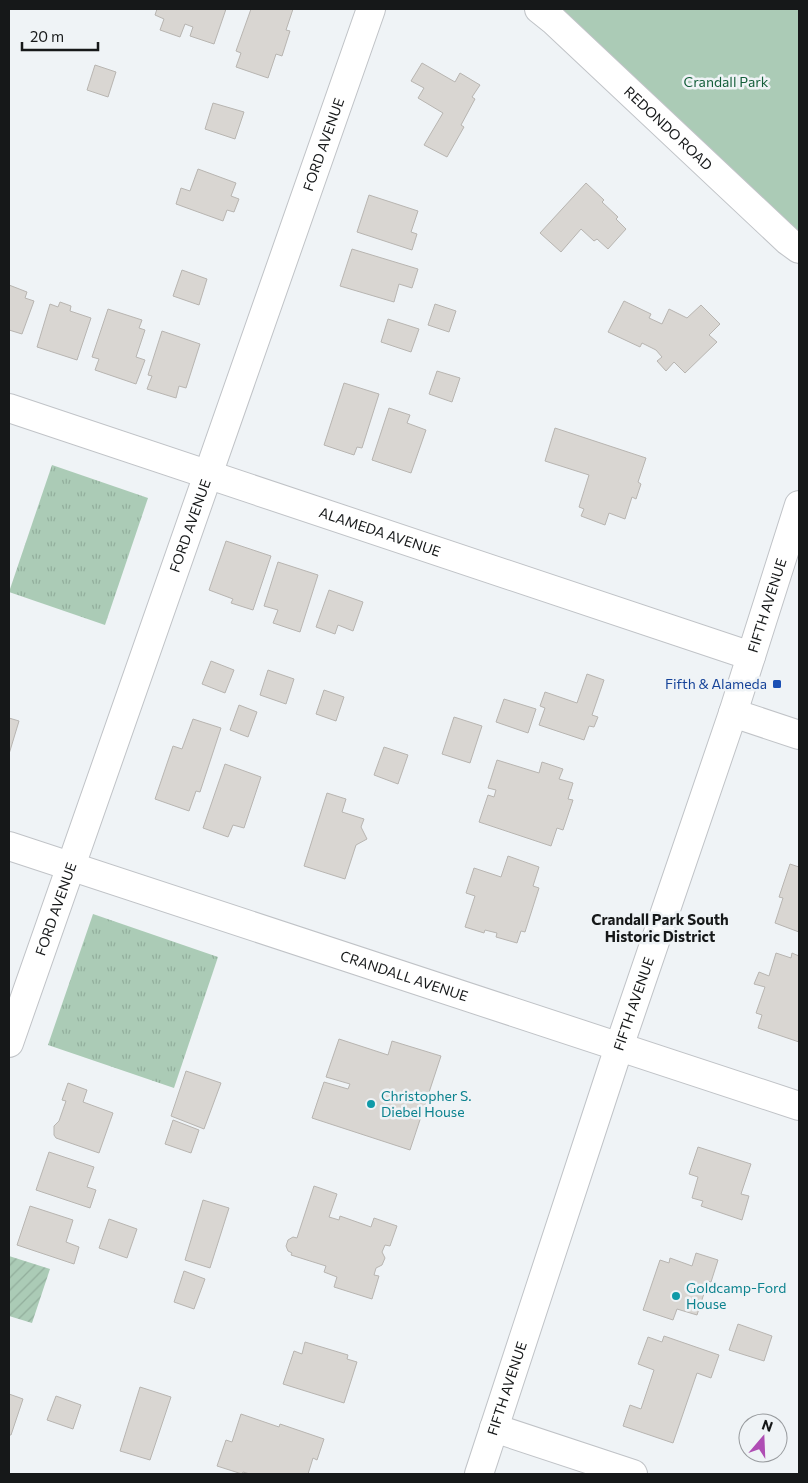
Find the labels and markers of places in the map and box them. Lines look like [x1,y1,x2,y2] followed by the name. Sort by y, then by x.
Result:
[665,675,767,692] place label: Fifth & Alameda
[771,678,783,690] marker: Fifth & Alameda
[381,1087,472,1120] place label: Christopher S. Diebel House
[365,1098,377,1110] marker: Christopher S. Diebel House
[686,1279,786,1312] place label: Goldcamp-Ford House
[670,1290,682,1302] marker: Goldcamp-Ford House

